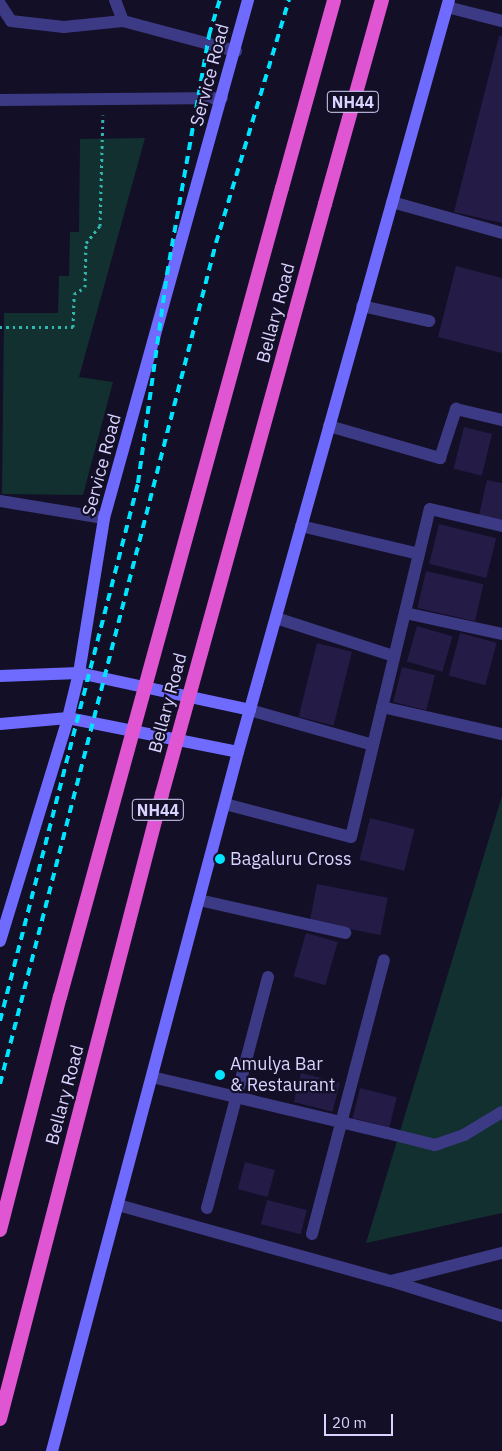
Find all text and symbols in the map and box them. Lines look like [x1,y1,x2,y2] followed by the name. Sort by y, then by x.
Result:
[186,22,234,128] street label: Service Road
[327,88,379,115] road number: NH44
[252,261,300,365] street label: Bellary Road
[78,412,126,518] street label: Service Road
[144,651,192,755] street label: Bellary Road
[132,796,184,824] road number: NH44
[230,848,352,870] place label: Bagaluru Cross
[214,853,226,865] marker: Bagaluru Cross
[41,1043,89,1147] street label: Bellary Road
[230,1054,335,1096] place label: Amulya Bar & Restaurant
[214,1069,226,1081] marker: Amulya Bar & Restaurant
[327,1404,396,1436] scale bar
[332,1413,367,1432] text: 20 m

